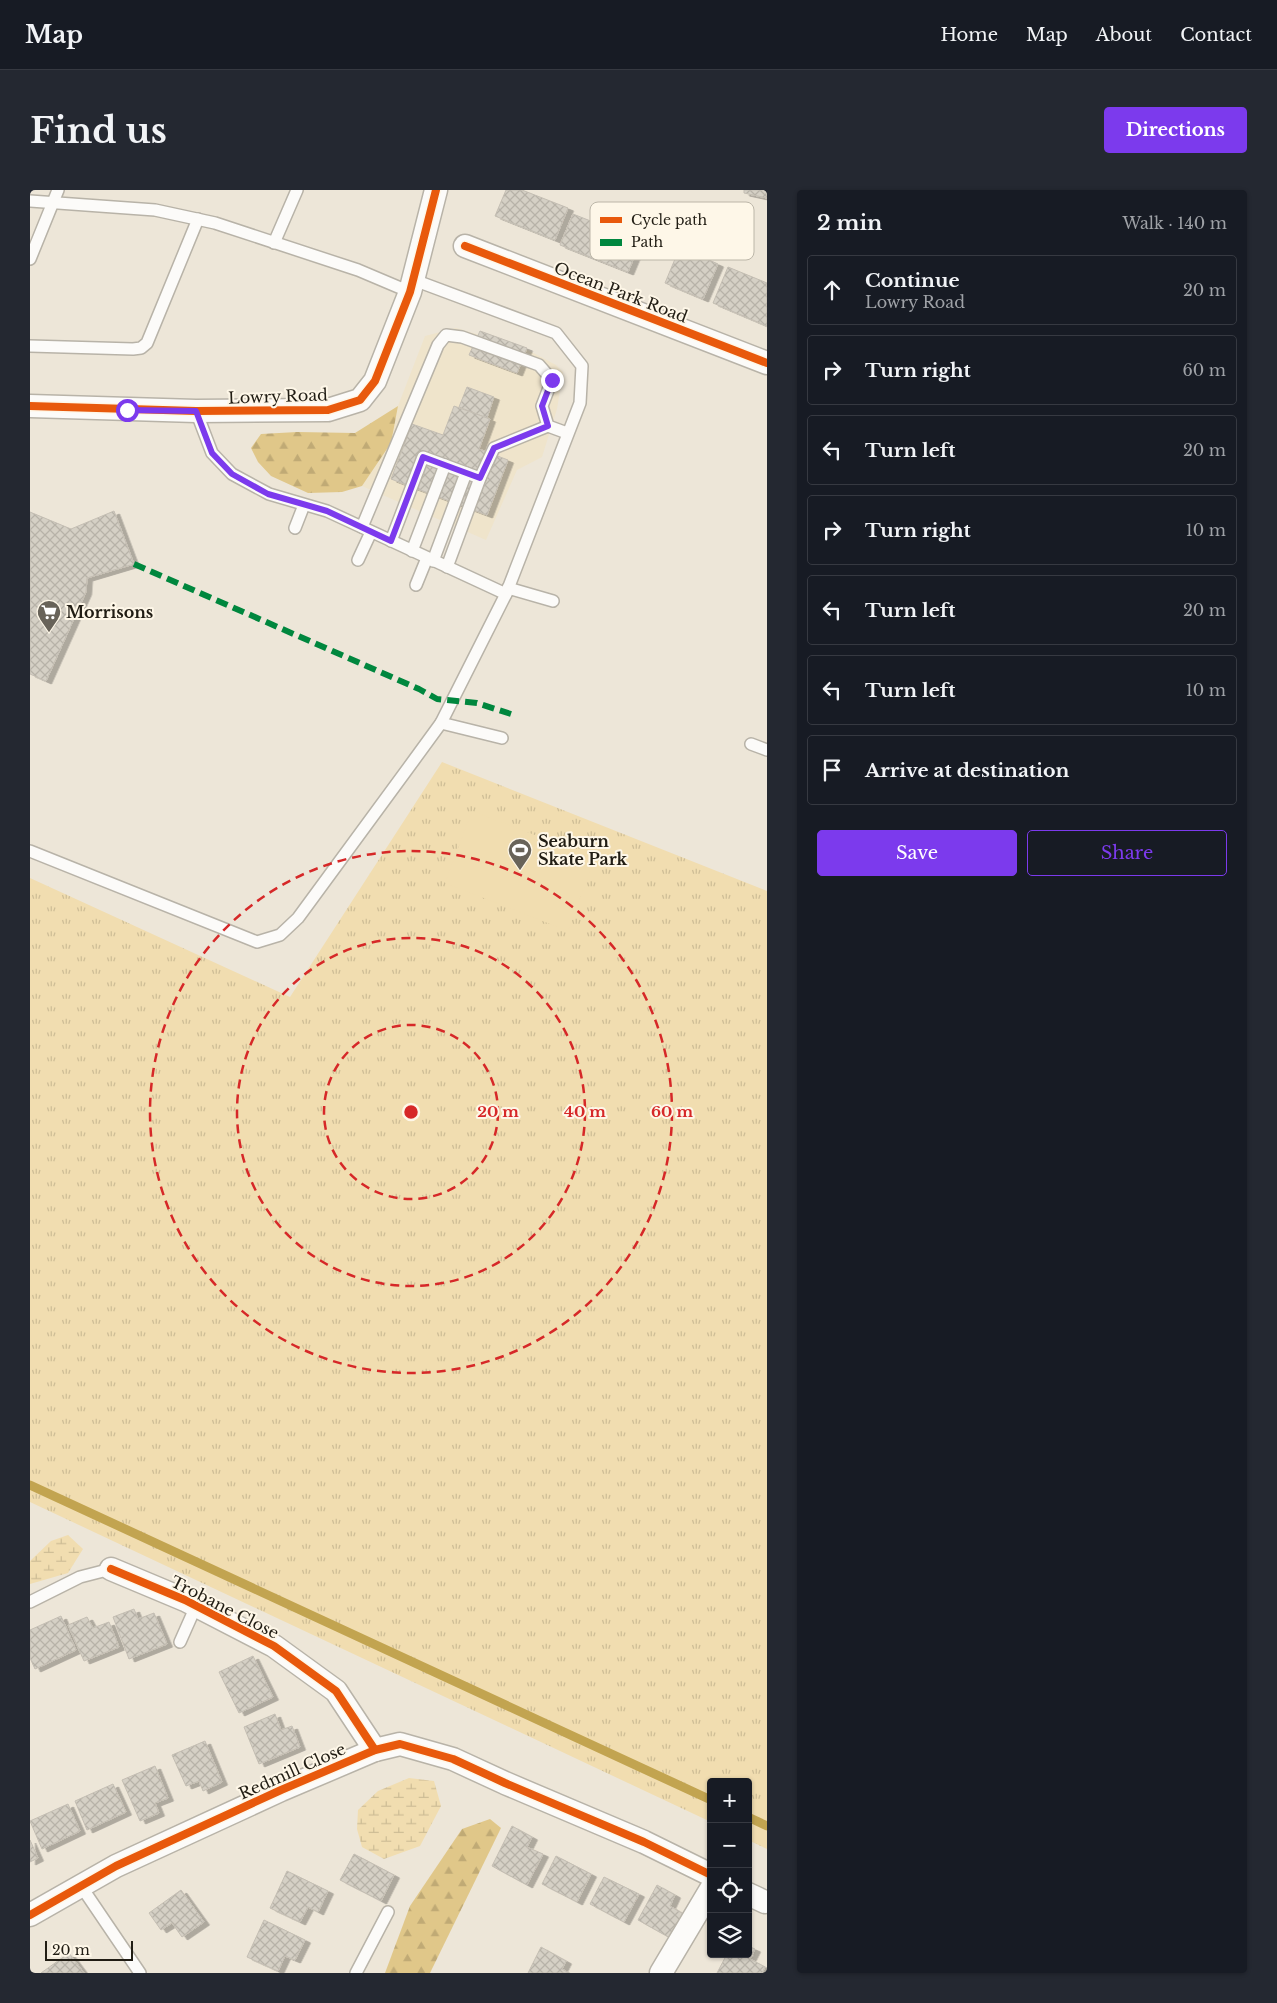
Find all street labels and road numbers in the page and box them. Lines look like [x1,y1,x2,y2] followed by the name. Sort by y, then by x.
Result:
[551,257,691,327] street label: Ocean Park Road
[228,384,328,408] street label: Lowry Road
[168,1571,282,1643] street label: Trobane Close
[235,1738,349,1804] street label: Redmill Close

